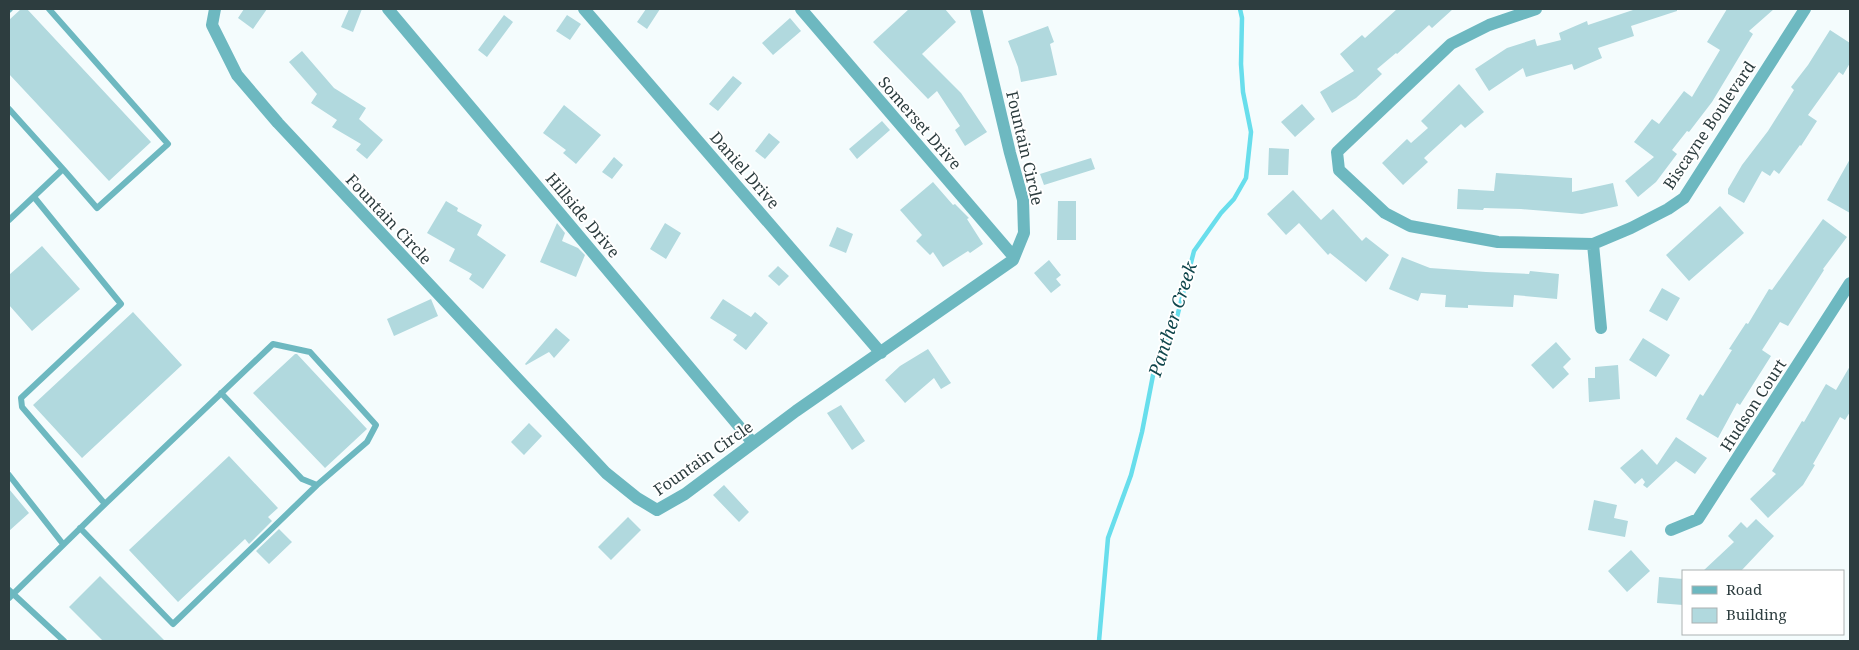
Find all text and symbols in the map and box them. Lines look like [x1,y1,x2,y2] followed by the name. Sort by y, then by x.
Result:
[1658,56,1760,194] street label: Biscayne Boulevard
[873,72,967,174] street label: Somerset Drive
[1001,89,1049,207] street label: Fountain Circle
[705,127,785,213] street label: Daniel Drive
[541,168,625,262] street label: Hillside Drive
[341,169,437,269] street label: Fountain Circle
[1142,258,1202,380] water label: Panther Creek
[1715,354,1791,455] street label: Hudson Court
[649,416,757,500] street label: Fountain Circle
[1682,570,1844,635] legend
[1726,579,1762,599] text: Road
[1726,604,1787,624] text: Building

